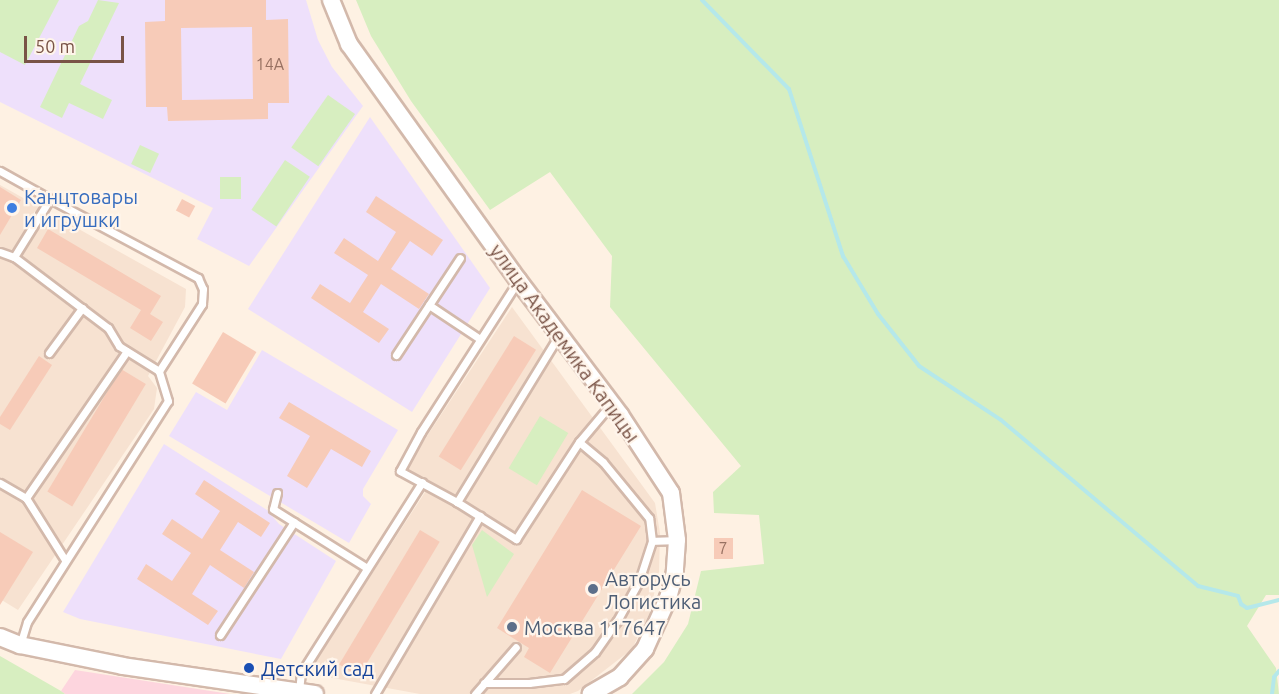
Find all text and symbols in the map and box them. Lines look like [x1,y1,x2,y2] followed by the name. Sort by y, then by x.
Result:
[27,24,128,62] scale bar
[35,36,75,56] text: 50 m
[256,54,284,74] house number: 14А
[24,184,138,231] place label: Канцтовары и игрушки
[5,201,19,215] marker: Канцтовары и игрушки
[485,239,645,447] street label: улица Академика Капицы
[718,538,728,558] house number: 7
[605,566,701,613] place label: Авторусь Логистика
[586,582,600,596] marker: Авторусь Логистика
[524,615,666,639] place label: Москва 117647
[505,620,519,634] marker: Москва 117647
[261,656,374,680] place label: Детский сад
[242,661,256,675] marker: Детский сад

